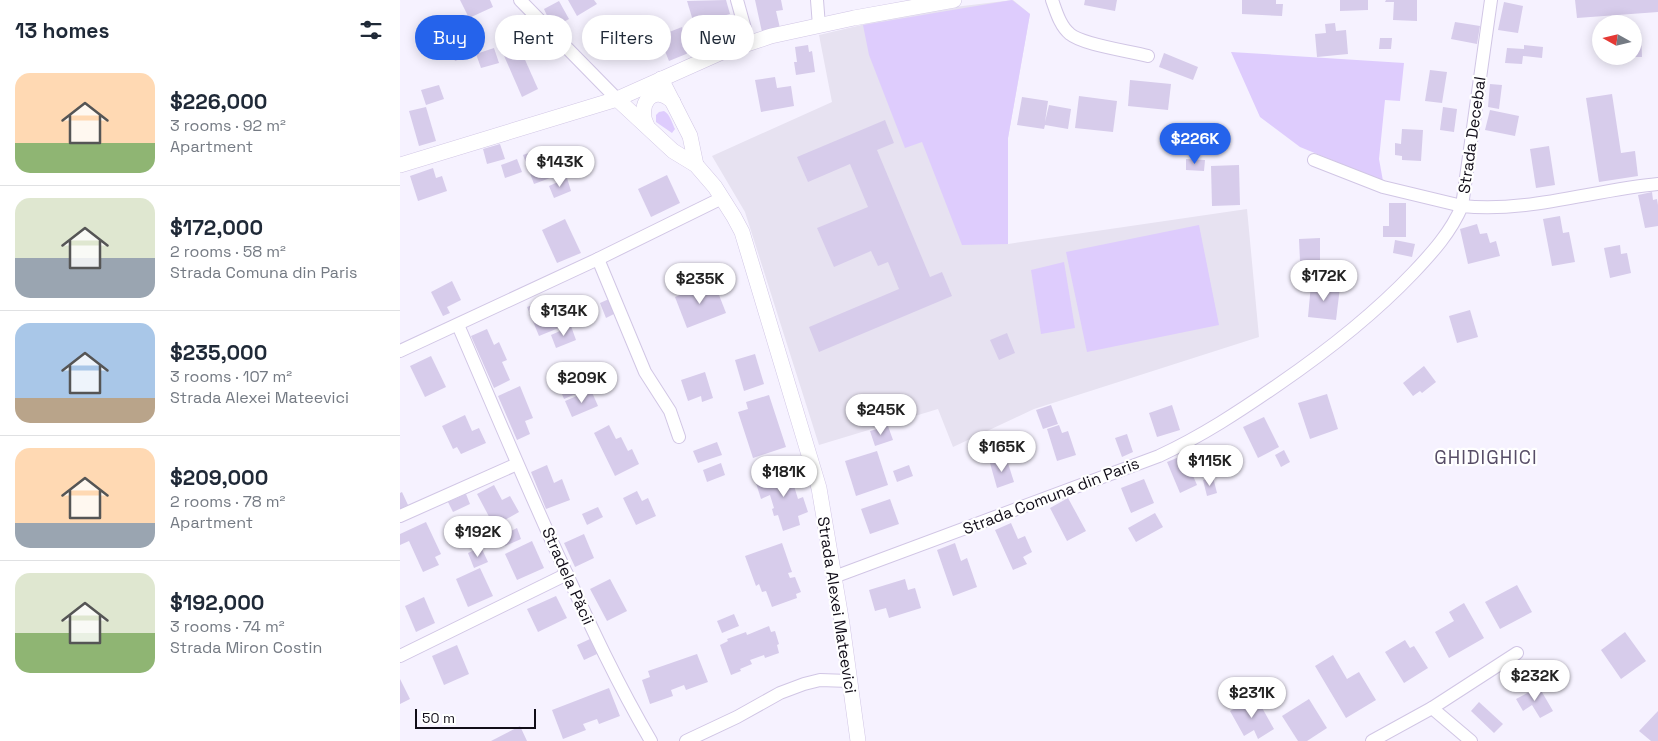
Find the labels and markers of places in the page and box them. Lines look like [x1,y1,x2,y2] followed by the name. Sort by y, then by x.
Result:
[1160,122,1230,165] pin: $226K
[525,146,595,188] pin: $143K
[1289,260,1359,302] pin: $172K
[665,262,735,305] pin: $235K
[529,294,599,337] pin: $134K
[547,362,617,404] pin: $209K
[846,394,916,436] pin: $245K
[967,430,1037,473] pin: $165K
[1175,444,1245,487] pin: $115K
[749,456,819,498] pin: $181K
[443,516,513,558] pin: $192K
[1500,660,1570,702] pin: $232K
[1217,676,1287,719] pin: $231K

